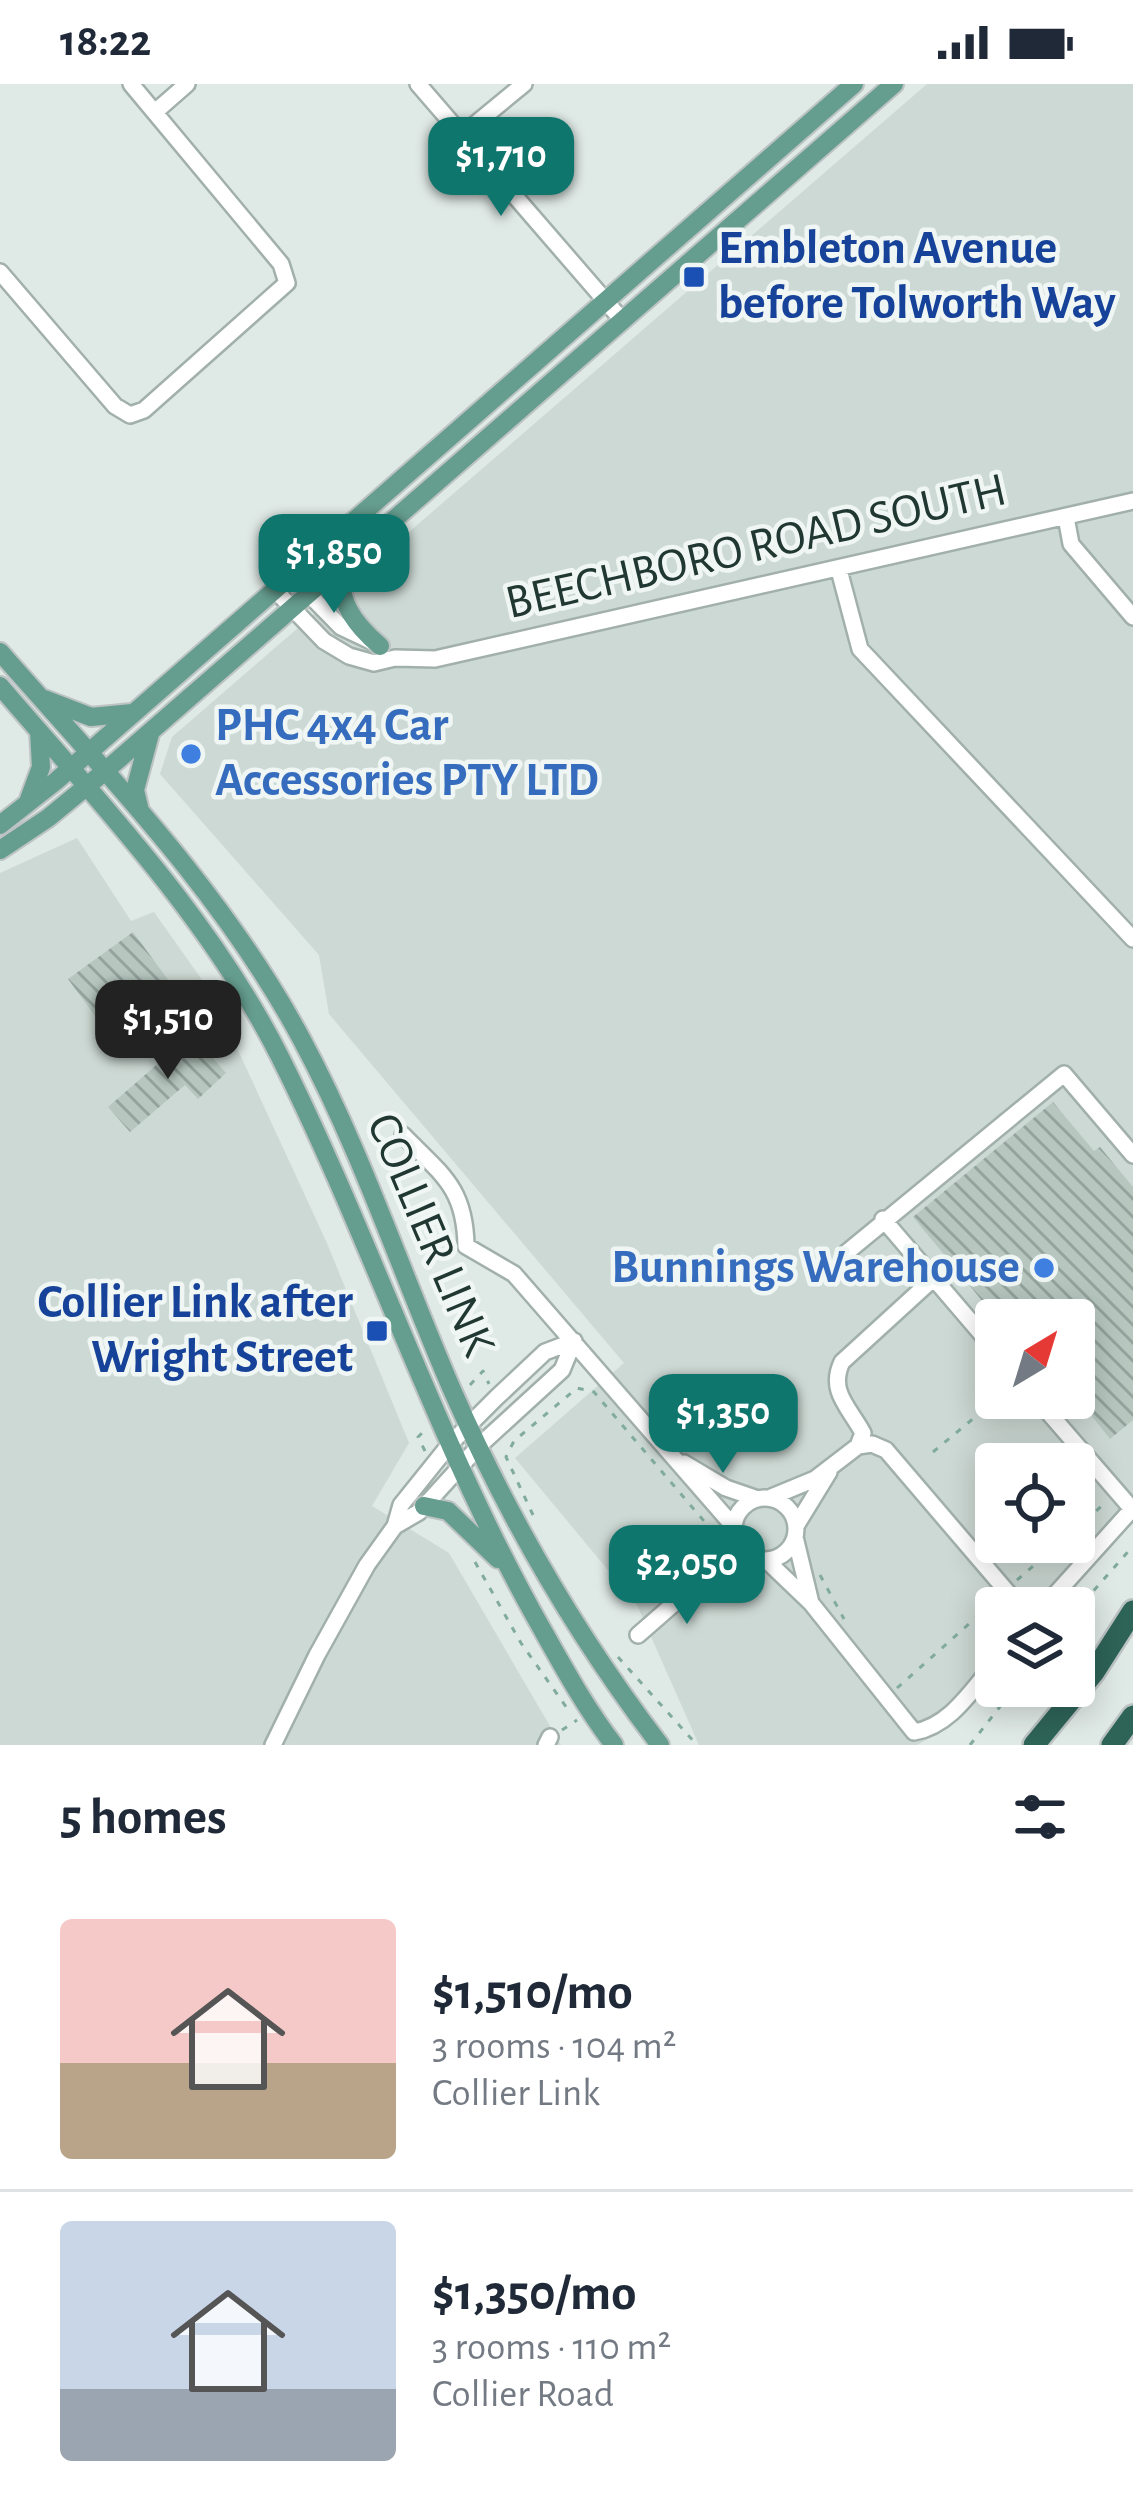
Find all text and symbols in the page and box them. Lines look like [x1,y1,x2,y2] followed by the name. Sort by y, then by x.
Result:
[60,19,151,64] text: 18:22
[403,117,599,219] pin: $1,710
[455,136,547,175] text: $1,710
[718,225,1116,328] place label: Embleton Avenue before Tolworth Way
[681,264,707,290] marker: Embleton Avenue before Tolworth Way
[501,466,1011,628] street label: BEECHBORO ROAD SOUTH
[236,514,432,616] pin: $1,850
[286,533,382,572] text: $1,850
[215,702,599,805] place label: PHC 4x4 Car Accessories PTY LTD
[178,741,204,767] marker: PHC 4x4 Car Accessories PTY LTD
[70,980,266,1082] pin: $1,510
[122,999,214,1038] text: $1,510
[358,1107,503,1364] street label: COLLIER LINK
[611,1244,1020,1292] place label: Bunnings Warehouse
[1031,1255,1057,1281] marker: Bunnings Warehouse
[38,1279,353,1382] place label: Collier Link after Wright Street
[975,1299,1095,1419] north arrow
[975,1299,1095,1707] map controls
[364,1318,390,1344] marker: Collier Link after Wright Street
[625,1374,821,1476] pin: $1,350
[676,1393,770,1432] text: $1,350
[975,1443,1095,1563] button: locate
[589,1525,785,1627] pin: $2,050
[636,1544,738,1583] text: $2,050
[975,1587,1095,1707] button: layers
[1007,1784,1073,1850] icon: filters
[60,1792,227,1843] text: 5 homes
[156,1967,300,2111] icon: home
[432,1967,633,2018] text: $1,510/mo
[432,2027,676,2066] text: 3 rooms · 104 m²
[432,2074,600,2113] text: Collier Link
[432,2268,636,2319] text: $1,350/mo
[156,2269,300,2413] icon: home
[432,2328,671,2367] text: 3 rooms · 110 m²
[432,2375,614,2414] text: Collier Road

